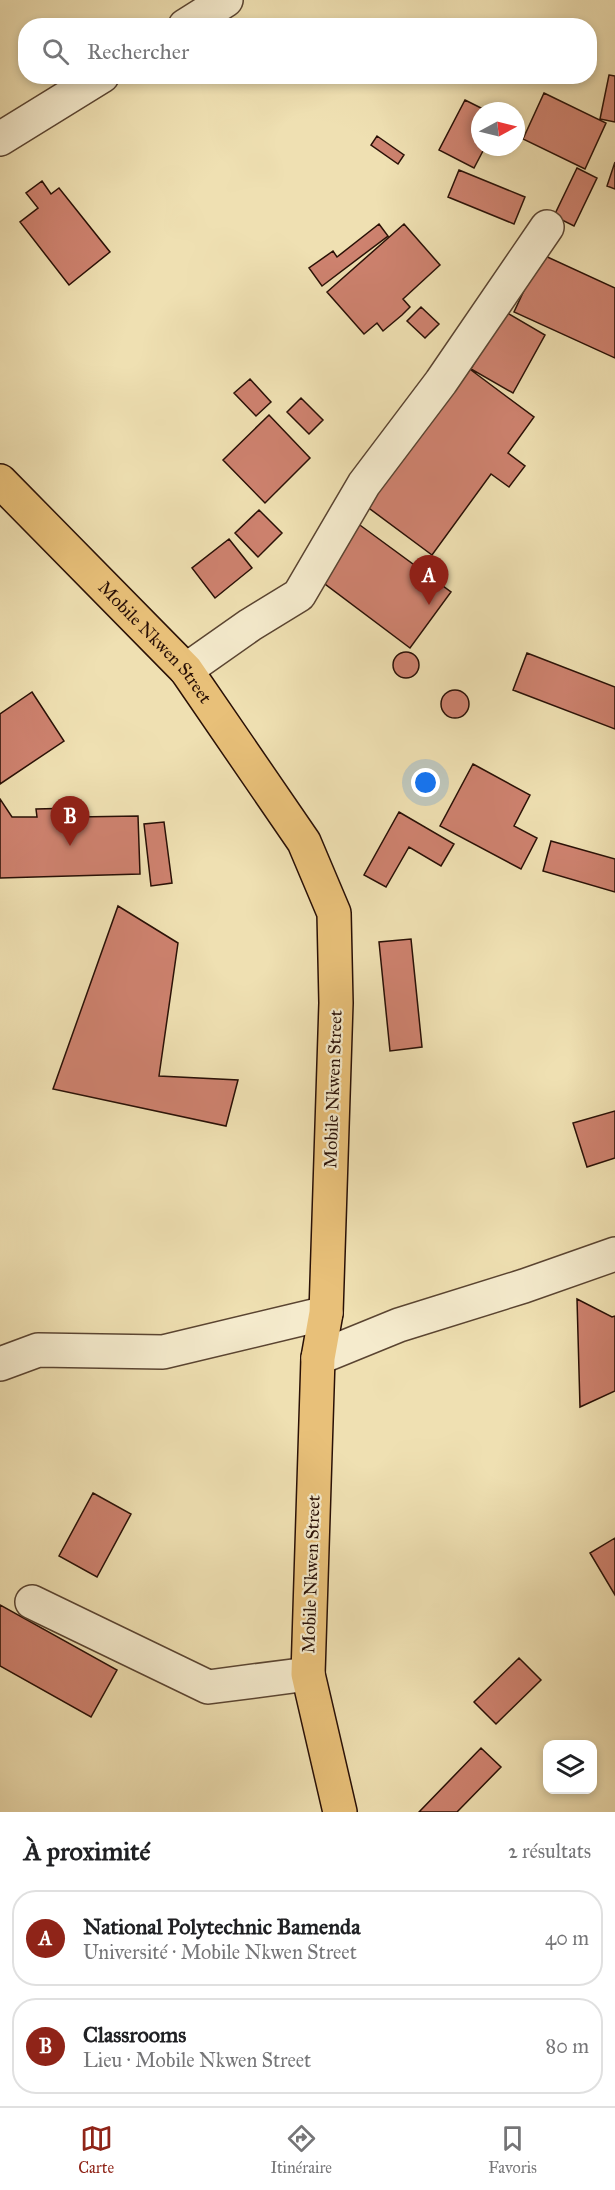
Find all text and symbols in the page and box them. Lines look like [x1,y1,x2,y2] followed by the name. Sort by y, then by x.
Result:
[18,18,597,84] search box
[39,35,72,68] icon: search
[87,38,189,65] text: Rechercher
[471,102,525,156] north arrow
[410,556,448,605] pin: A
[94,576,217,708] street label: Mobile Nkwen Street
[411,768,440,797] your location
[50,796,90,846] pin: B
[319,1009,347,1169] street label: Mobile Nkwen Street
[297,1494,325,1654] street label: Mobile Nkwen Street
[543,1740,597,1794] map controls
[543,1740,597,1794] button: layers
[24,1835,150,1867] text: À proximité
[508,1839,591,1863] text: 2 résultats
[83,1913,360,1940] text: National Polytechnic Bamenda
[39,1926,52,1950] text: A
[545,1926,589,1950] text: 40 m
[83,1940,357,1964] text: Université · Mobile Nkwen Street
[83,2021,186,2048] text: Classrooms
[39,2034,52,2058] text: B
[546,2034,589,2058] text: 80 m
[83,2048,311,2072] text: Lieu · Mobile Nkwen Street
[78,2122,114,2177] tab: Carte
[270,2122,332,2177] tab: Itinéraire
[488,2122,537,2177] tab: Favoris

